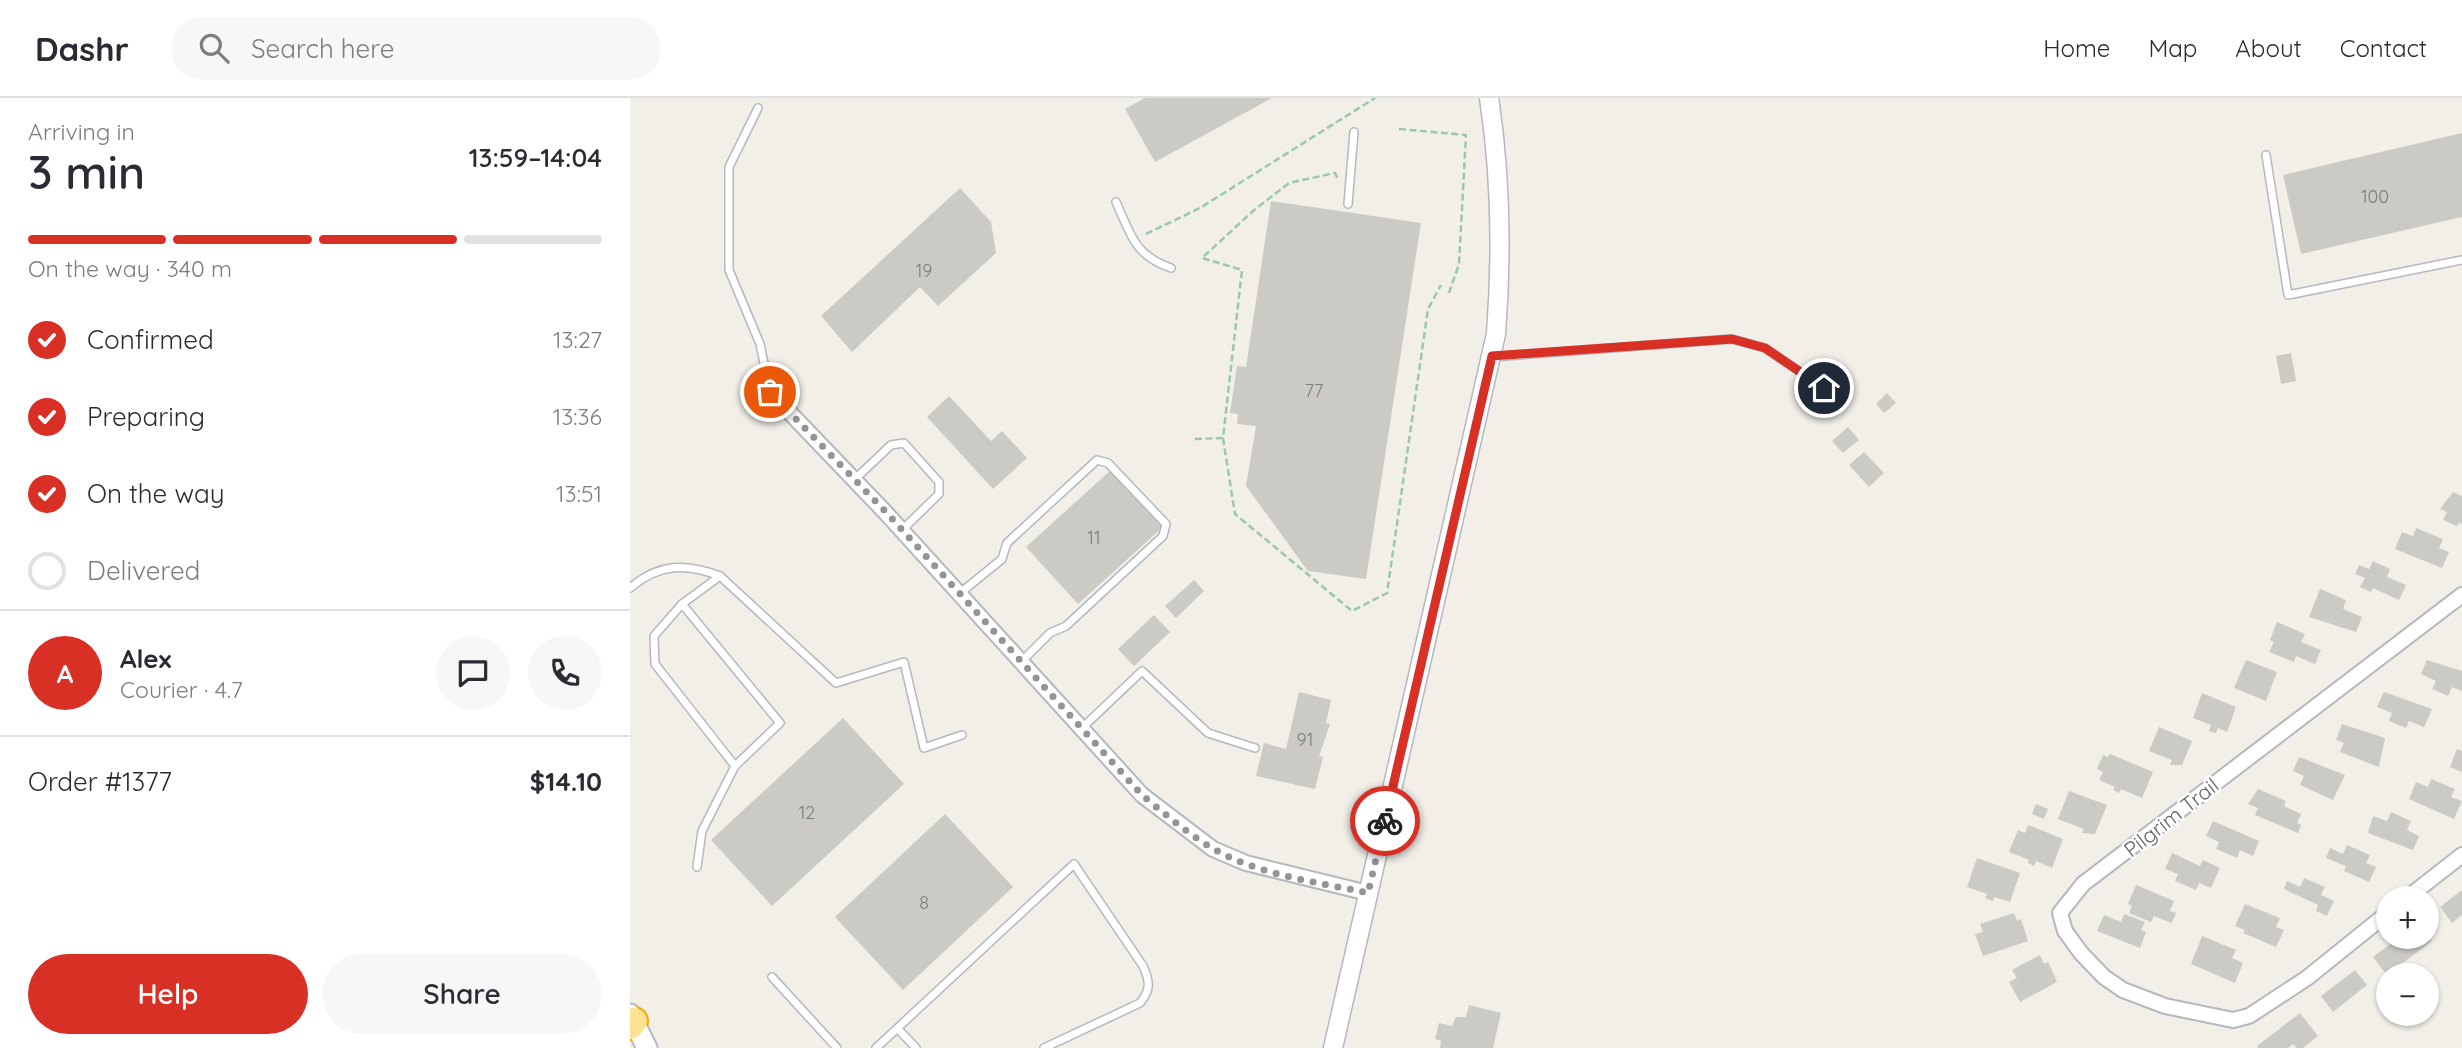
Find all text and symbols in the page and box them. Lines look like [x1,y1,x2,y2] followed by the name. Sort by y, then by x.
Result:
[171,17,661,80] search box
[35,28,129,69] text: Dashr
[195,29,233,67] icon: search
[251,32,394,65] text: Search here
[2043,33,2110,63] text: Home
[2148,33,2197,63] text: Map
[2235,33,2302,63] text: About
[2340,33,2427,63] text: Contact
[28,117,135,146] text: Arriving in
[469,141,602,174] text: 13:59–14:04
[28,143,145,201] text: 3 min
[2361,185,2389,208] house number: 100
[28,254,232,283] text: On the way · 340 m
[916,259,932,282] house number: 19
[28,321,66,359] icon: check
[87,323,214,356] text: Confirmed
[553,325,602,354] text: 13:27
[1794,358,1854,418] pin
[740,362,800,422] pin
[1805,369,1843,407] icon: home
[751,373,789,411] icon: bag
[1305,379,1323,402] house number: 77
[28,398,66,436] icon: check
[87,400,205,433] text: Preparing
[553,402,602,431] text: 13:36
[28,475,66,513] icon: check
[87,477,225,510] text: On the way
[556,479,602,508] text: 13:51
[1087,526,1101,549] house number: 11
[87,554,200,587] text: Delivered
[436,636,510,710] button: chat
[528,636,602,710] button: phone
[120,642,171,675] text: Alex
[57,657,73,690] text: A
[120,675,243,704] text: Courier · 4.7
[1297,728,1313,751] house number: 91
[28,765,172,798] text: Order #1377
[530,765,602,798] text: $14.10
[2118,772,2224,862] street label: Pilgrim Trail
[1350,786,1420,856] courier
[799,801,815,824] house number: 12
[1366,802,1404,840] icon: bike
[2376,886,2439,1026] map controls
[2376,886,2439,949] button: +
[919,891,929,914] house number: 8
[28,954,308,1034] button: Help
[322,954,602,1034] button: Share
[2376,963,2439,1026] button: −

